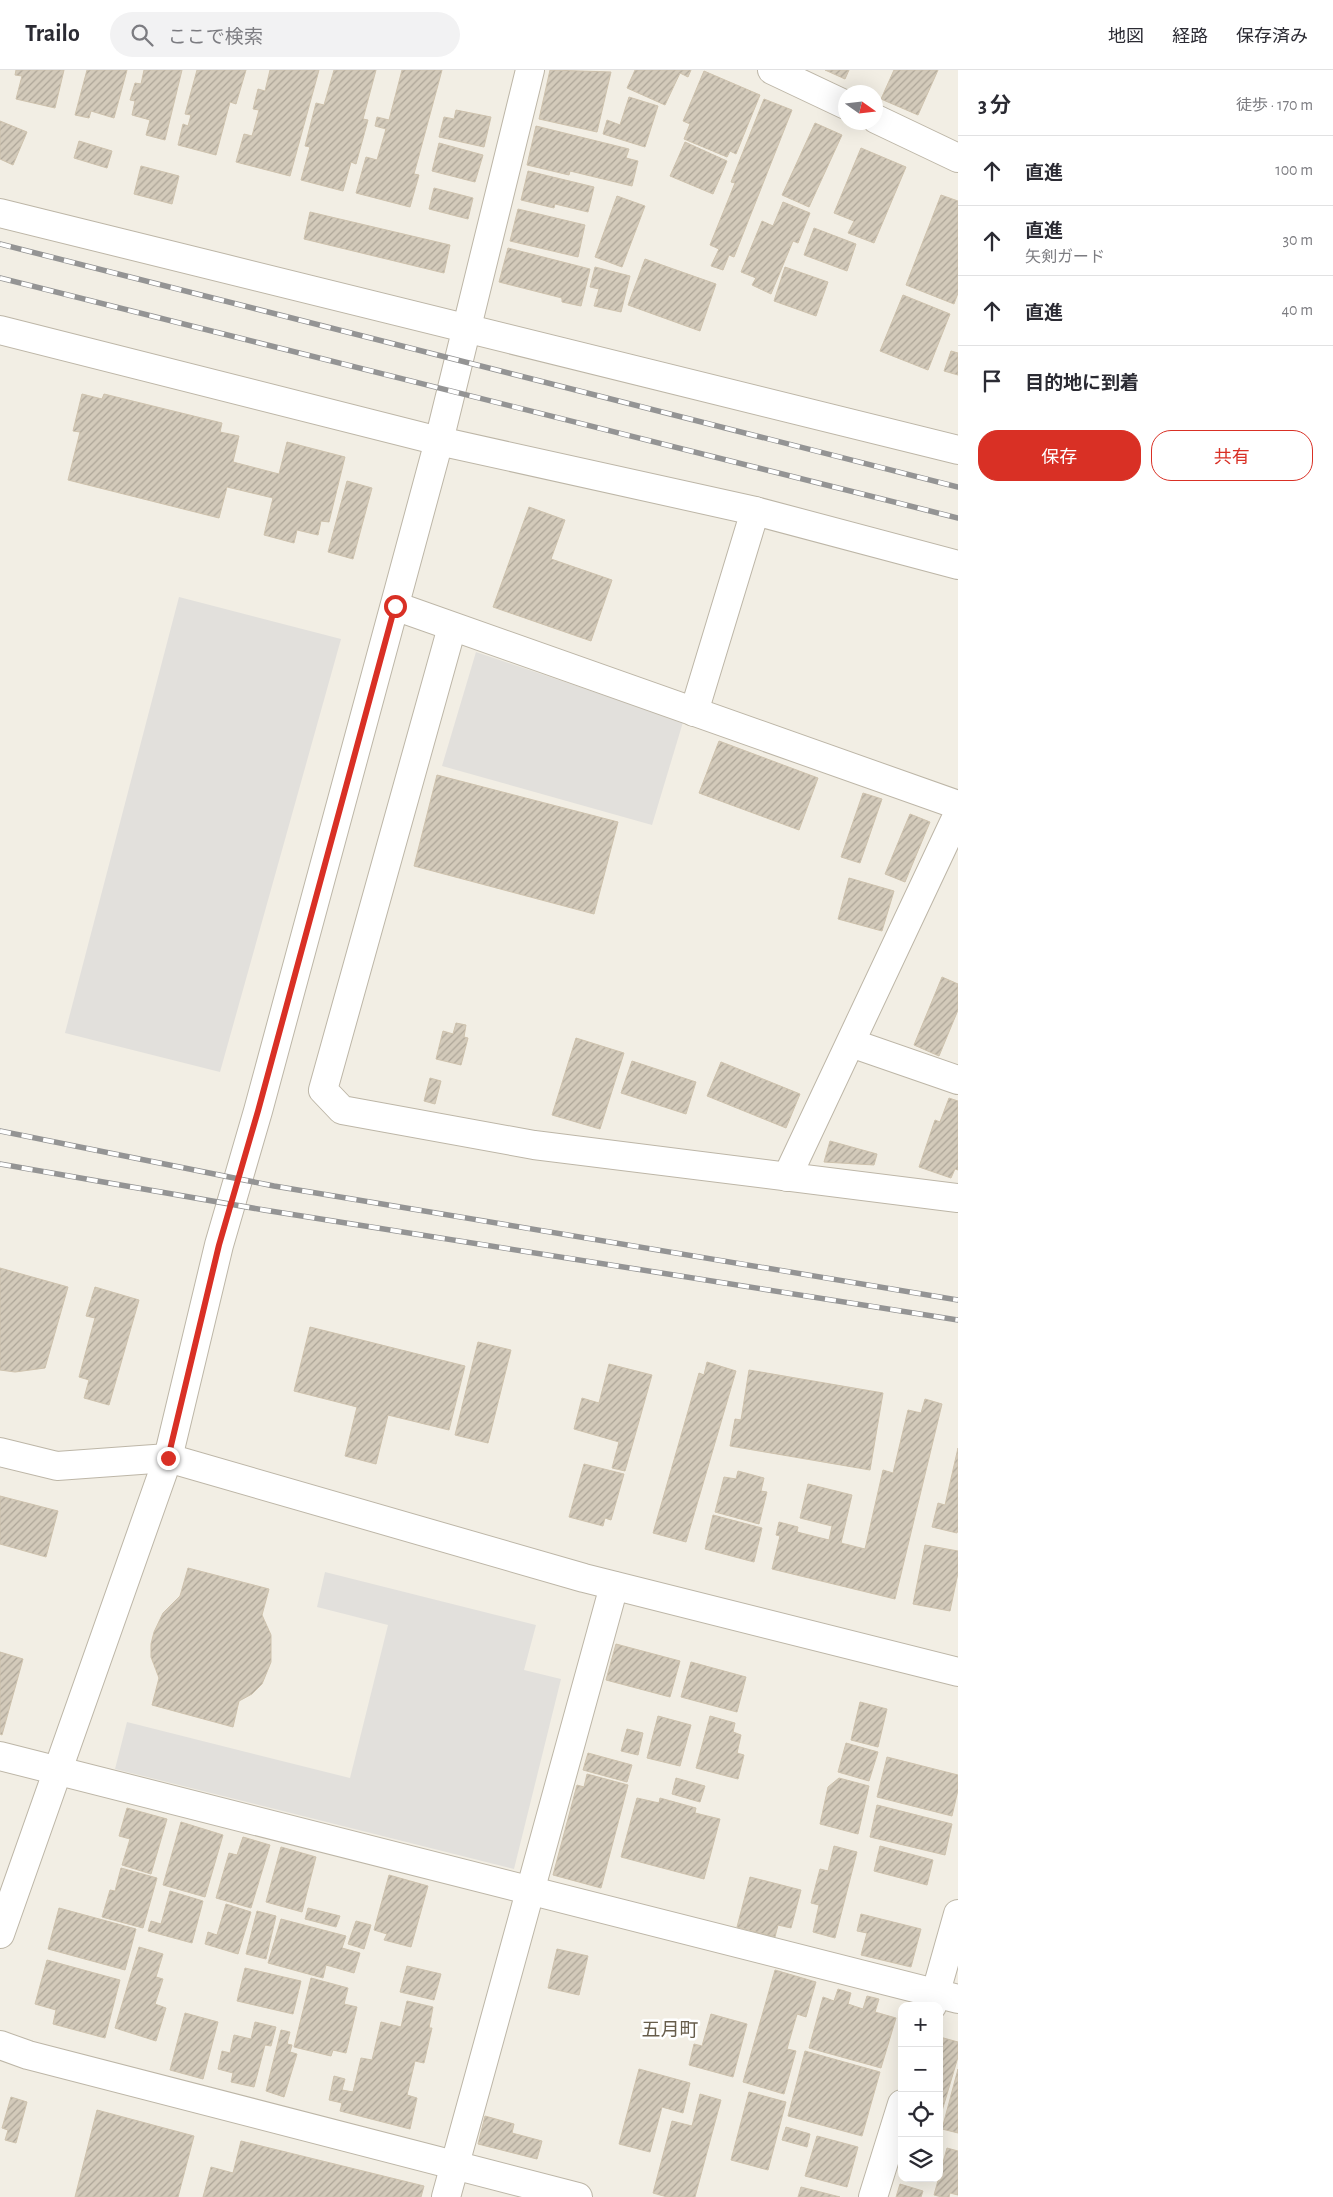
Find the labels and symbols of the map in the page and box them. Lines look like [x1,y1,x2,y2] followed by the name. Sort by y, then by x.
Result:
[838,85,883,130] north arrow
[384,595,407,618] route start
[157,1447,180,1470] route end
[641,2021,699,2040] district label: 五月町

